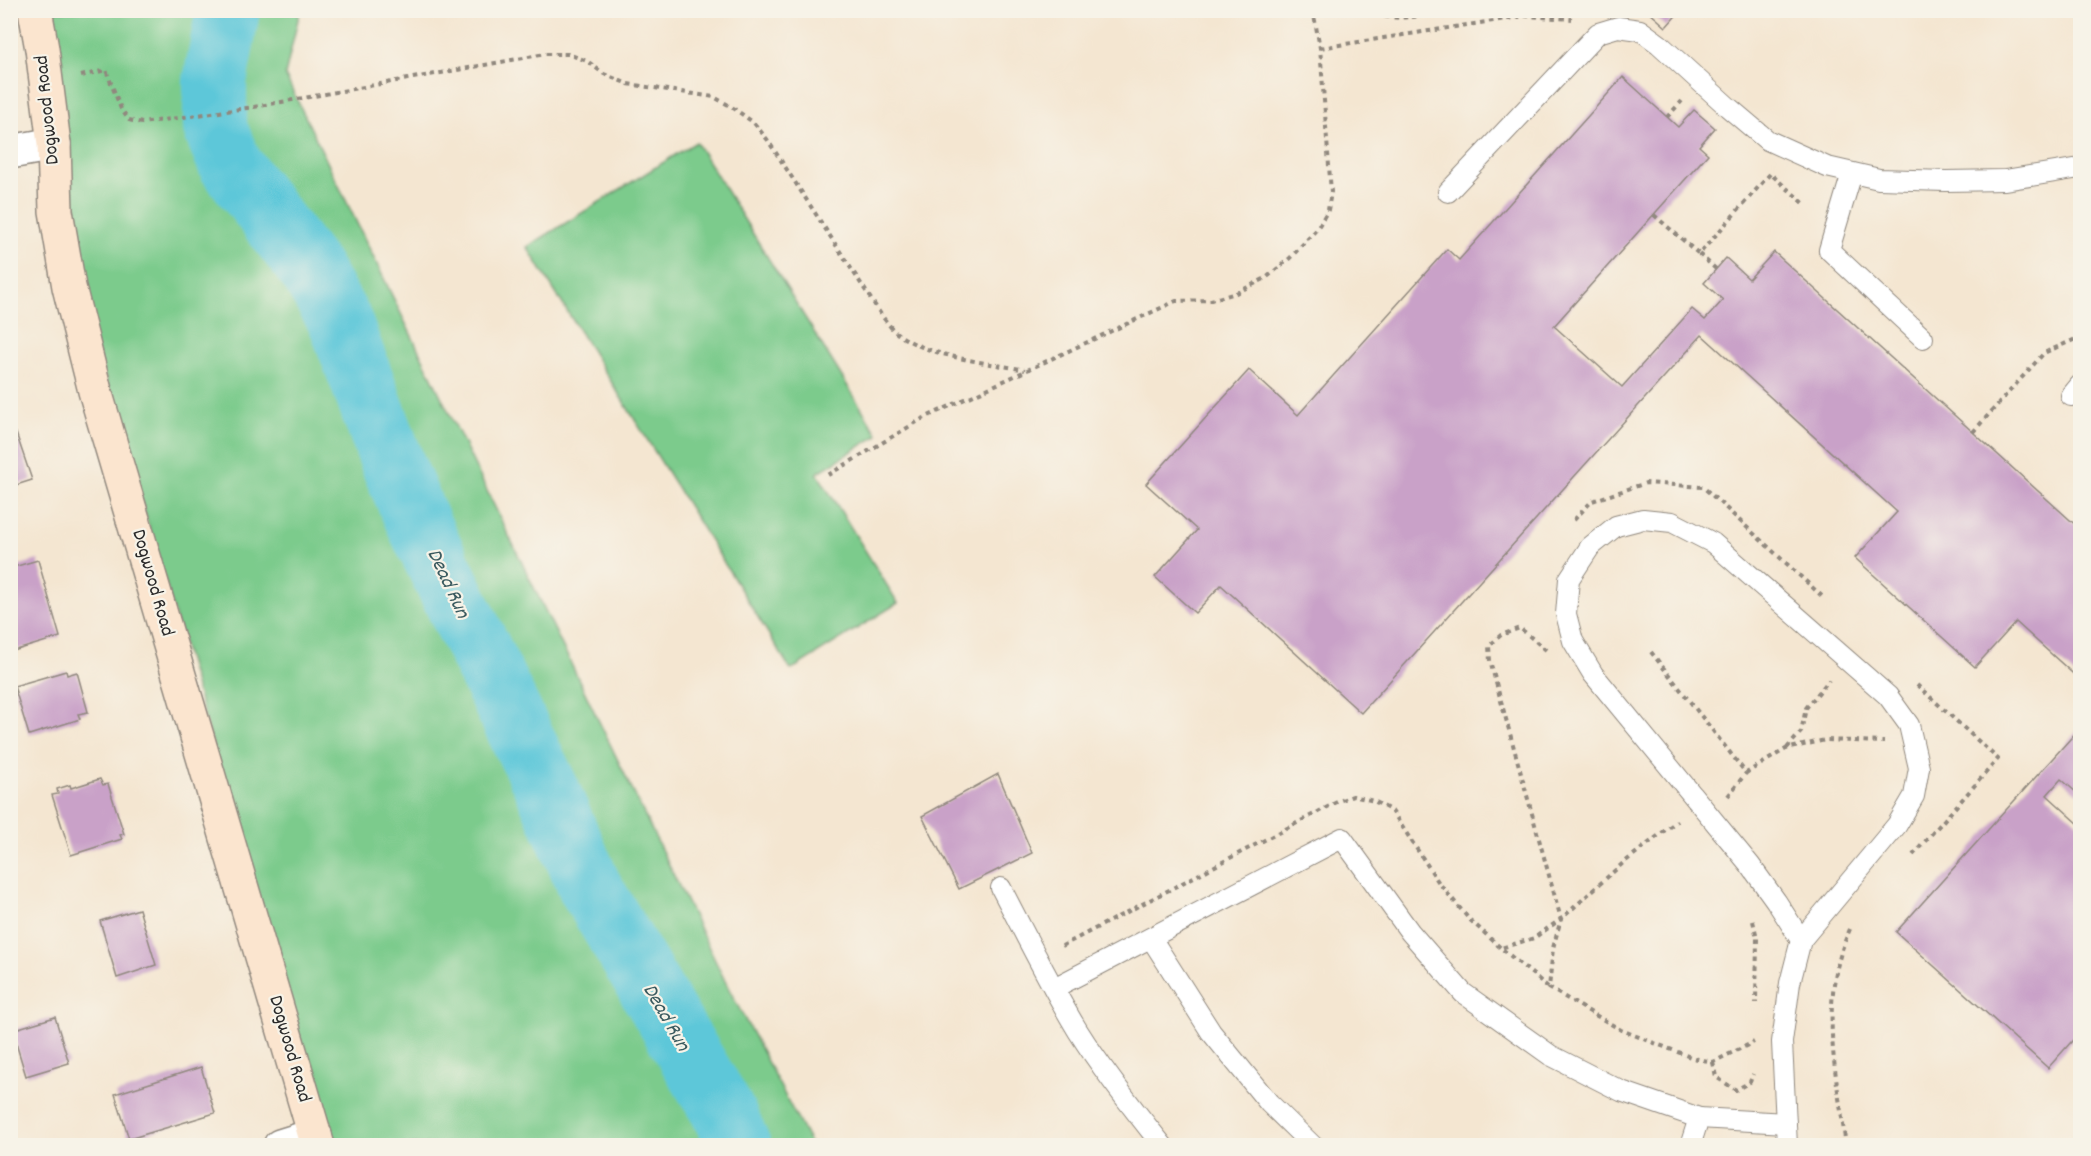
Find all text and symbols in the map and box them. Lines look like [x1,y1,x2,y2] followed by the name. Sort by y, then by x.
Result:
[28,54,68,166] street label: Dogwood Road
[123,526,181,640] street label: Dogwood Road
[418,544,477,625] water label: Dead Run
[634,979,697,1058] water label: Dead Run
[260,992,318,1106] street label: Dogwood Road

